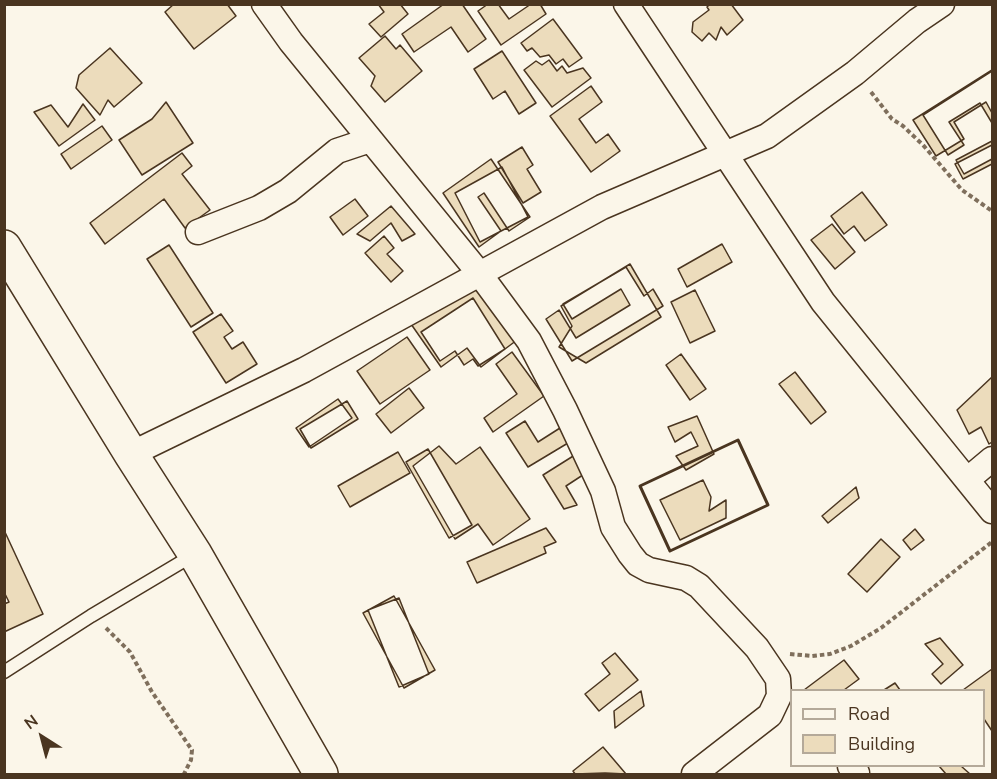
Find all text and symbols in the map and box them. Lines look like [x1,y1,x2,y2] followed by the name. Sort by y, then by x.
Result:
[790,689,985,767] legend
[848,702,890,726] text: Road
[12,707,72,767] north arrow
[20,710,43,735] text: N
[848,732,915,756] text: Building

